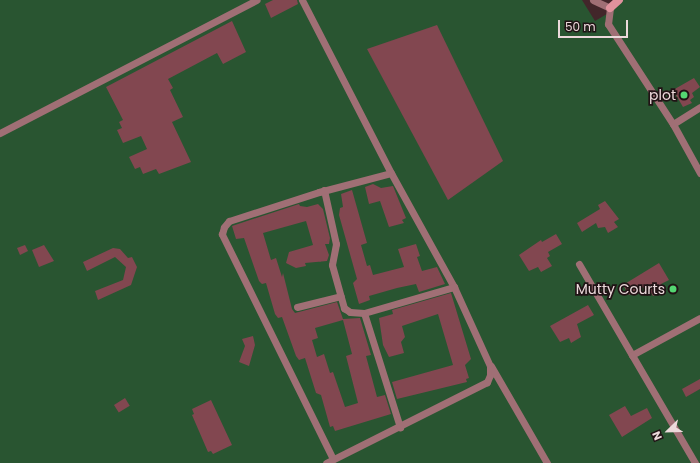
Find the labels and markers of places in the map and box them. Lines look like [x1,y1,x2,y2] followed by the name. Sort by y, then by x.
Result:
[649,87,676,103] place label: plot
[679,90,689,100] marker: plot
[576,281,665,297] place label: Mutty Courts
[668,284,678,294] marker: Mutty Courts

